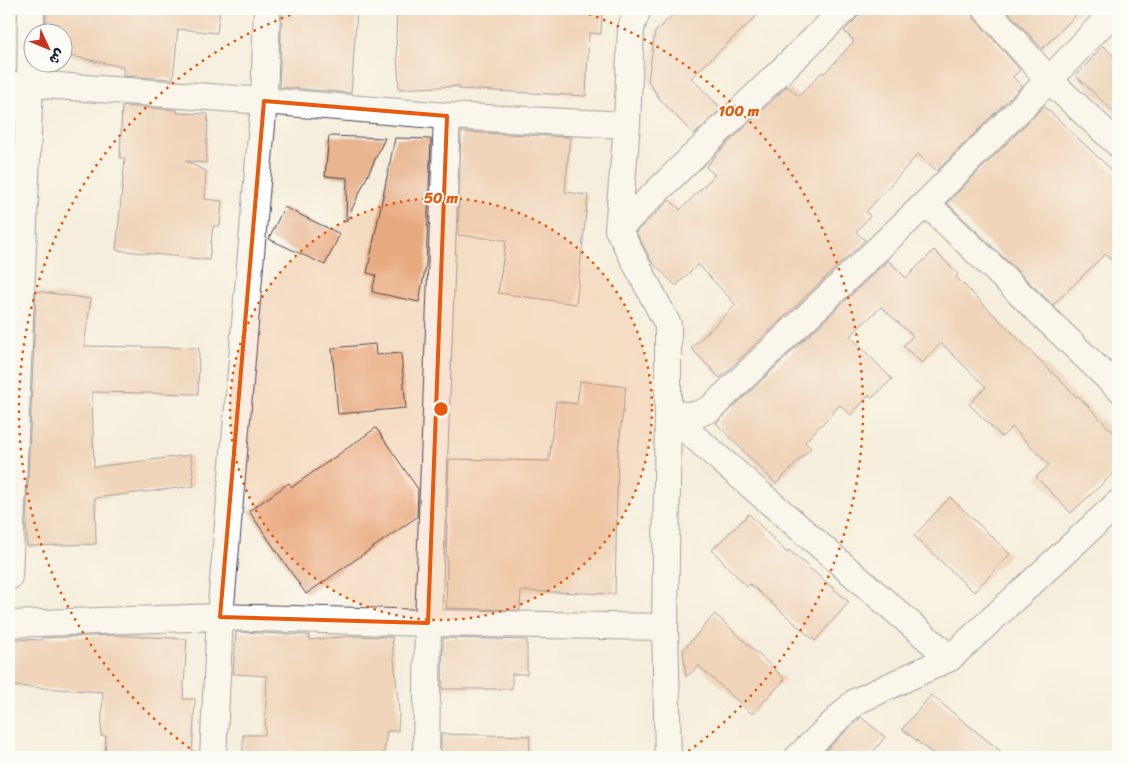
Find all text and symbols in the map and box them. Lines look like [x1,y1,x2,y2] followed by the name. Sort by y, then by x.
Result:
[22,22,72,72] north arrow
[43,42,71,71] text: ش
[719,98,760,124] text: 100 m
[424,185,459,211] text: 50 m
[432,400,450,418] centre of rings

